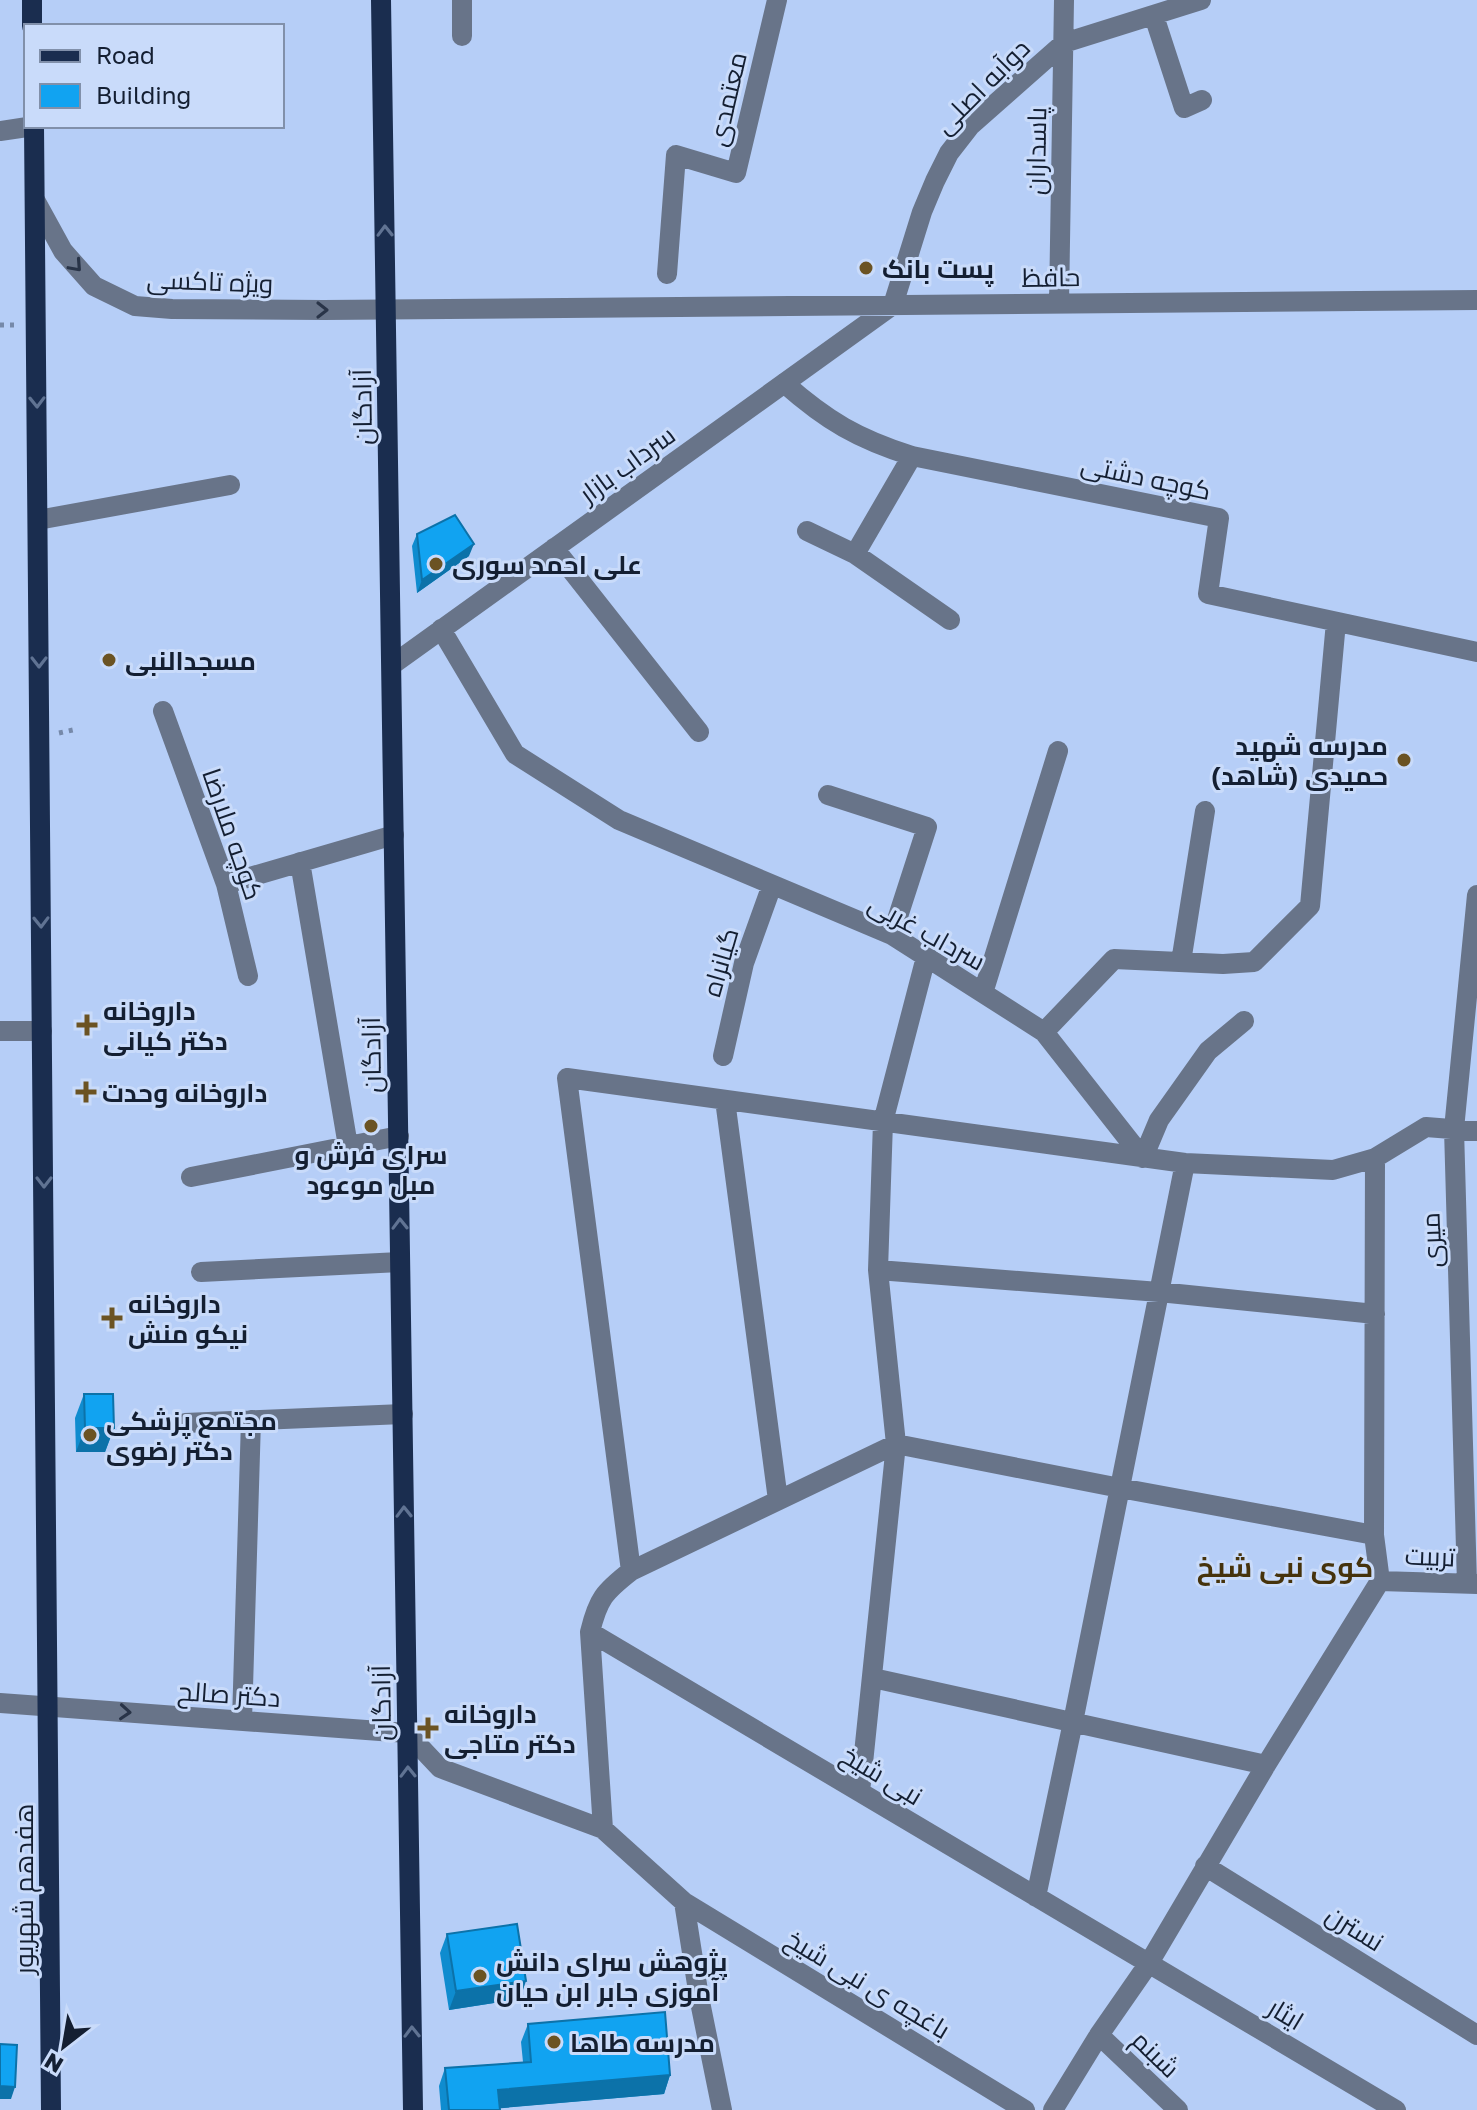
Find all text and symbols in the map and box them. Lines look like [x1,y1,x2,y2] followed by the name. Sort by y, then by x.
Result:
[24,24,284,128] legend
[928,32,1037,141] street label: دوآبه اصلی
[96,40,155,69] text: Road
[701,49,753,149] street label: معتمدی
[96,80,191,109] text: Building
[1020,107,1054,195] street label: پاسداران
[376,224,394,237] one-way arrow
[882,253,994,287] place label: پست بانک
[67,256,81,271] one-way arrow
[857,259,875,277] marker: پست بانک
[1021,261,1081,293] street label: حافظ
[146,263,274,300] street label: ویژه تاکسی
[316,301,329,319] one-way arrow
[346,369,378,445] street label: آزادگان
[28,396,46,409] one-way arrow
[571,419,681,510] street label: سرداب بازار
[1078,448,1214,508] street label: کوچه دشتی
[452,549,642,581] place label: علی احمد سوری
[427,555,445,573] marker: علی احمد سوری
[125,645,256,677] place label: مسجدالنبی
[100,651,118,669] marker: مسجدالنبی
[30,656,48,669] one-way arrow
[1211,730,1388,791] place label: مدرسه شهید حمیدی (شاهد)
[1395,751,1413,769] marker: مدرسه شهید حمیدی (شاهد)
[194,764,270,905] street label: کوچه ملارضا
[863,887,991,978] street label: سرداب غربی
[33,916,50,929] one-way arrow
[695,924,745,1000] street label: گیانراه
[103,995,228,1057] place label: داروخانه دکتر کیانی
[78,1016,96,1034] marker: داروخانه دکتر کیانی
[355,1017,387,1093] street label: آزادگان
[102,1077,267,1108] place label: داروخانه وحدت
[77,1083,95,1101] marker: داروخانه وحدت
[362,1117,380,1135] marker: سرای فرش و مبل موعود
[295,1139,447,1201] place label: سرای فرش و مبل موعود
[35,1176,52,1189] one-way arrow
[1415,1212,1447,1268] street label: میری
[391,1217,409,1230] one-way arrow
[128,1288,248,1350] place label: داروخانه نیکو منش
[103,1309,121,1327] marker: داروخانه نیکو منش
[106,1405,277,1466] place label: مجتمع پزشکی دکتر رضوی
[81,1426,99,1444] marker: مجتمع پزشکی دکتر رضوی
[395,1505,413,1518] one-way arrow
[1404,1540,1456,1572] street label: تربیت
[1197,1550,1373,1586] district label: کوی نبی شیخ
[365,1665,397,1741] street label: آزادگان
[176,1675,282,1715] street label: دکتر صالح
[444,1698,576,1760] place label: داروخانه دکتر متاجی
[119,1704,132,1721] one-way arrow
[419,1719,437,1737] marker: داروخانه دکتر متاجی
[835,1739,928,1813] street label: نبی شیخ
[399,1765,416,1778] one-way arrow
[8,1804,42,1976] street label: هفدهم شهریور
[1320,1898,1390,1958] street label: نسترن
[779,1923,956,2047] street label: باغچه ی نبی شیخ
[496,1946,728,2008] place label: پژوهش سرای دانش آموزی جابر ابن حیان
[471,1967,489,1985] marker: پژوهش سرای دانش آموزی جابر ابن حیان
[1261,1990,1309,2037] street label: ایثار
[24,2006,104,2086] north arrow
[1124,2024,1186,2086] street label: شبنم
[403,2025,420,2038] one-way arrow
[570,2027,715,2058] place label: مدرسه طاها
[545,2033,563,2051] marker: مدرسه طاها
[39,2048,68,2079] text: N

